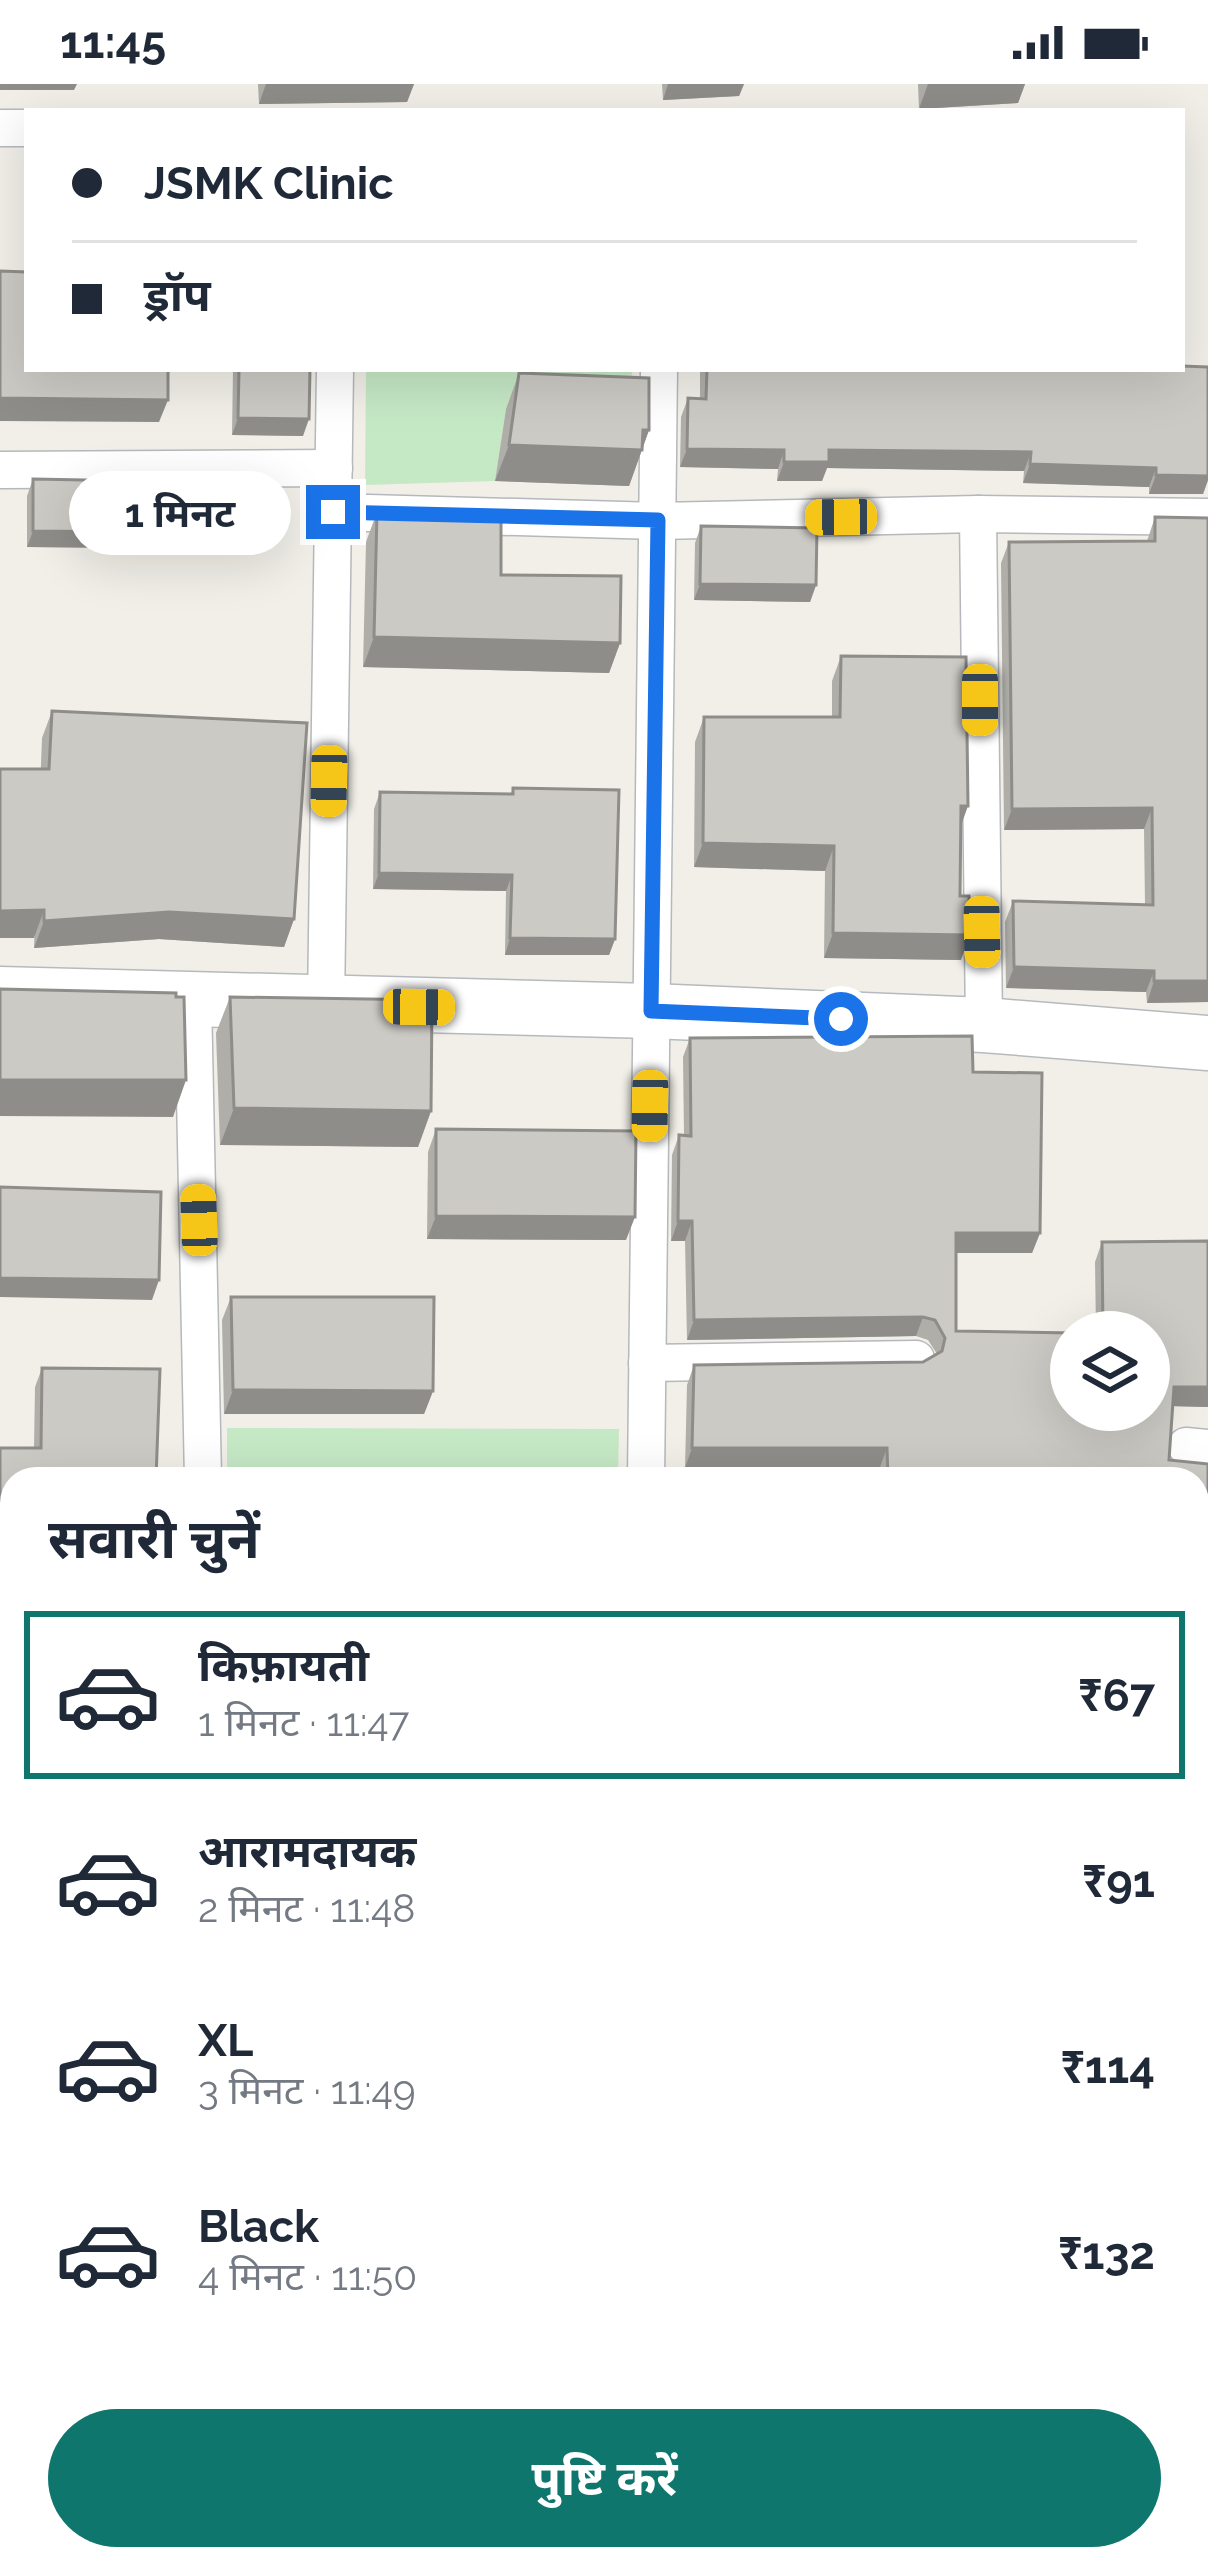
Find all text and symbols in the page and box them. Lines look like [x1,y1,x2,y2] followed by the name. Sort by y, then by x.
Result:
[60,16,166,69] text: 11:45
[144,157,394,210] text: JSMK Clinic
[144,269,211,322] text: ड्रॉप
[69,470,291,554] callout: 1 मिनट
[306,485,360,539] route end
[125,490,235,536] text: 1 मिनट
[805,498,877,536] car
[962,664,998,736] car
[310,745,348,817] car
[963,896,1001,968] car
[383,988,455,1026] car
[814,992,868,1046] route start
[631,1070,669,1142] car
[180,1183,218,1257] car
[1050,1311,1170,1431] map controls
[1050,1311,1170,1431] button: layers
[48,1507,260,1571] text: सवारी चुनें
[198,1639,369,1692] text: किफ़ायती
[54,1641,162,1749] icon: car
[1078,1669,1155,1722] text: ₹67
[198,1699,409,1745] text: 1 मिनट · 11:47
[198,1825,416,1878] text: आरामदायक
[54,1827,162,1935] icon: car
[1082,1855,1155,1908] text: ₹91
[198,1885,415,1931] text: 2 मिनट · 11:48
[54,2013,162,2121] icon: car
[198,2014,253,2067] text: XL
[1061,2041,1155,2094] text: ₹114
[198,2067,416,2113] text: 3 मिनट · 11:49
[54,2199,162,2307] icon: car
[198,2200,319,2253] text: Black
[1058,2227,1155,2280] text: ₹132
[198,2253,417,2299] text: 4 मिनट · 11:50
[48,2409,1161,2547] button: पुष्टि करें

